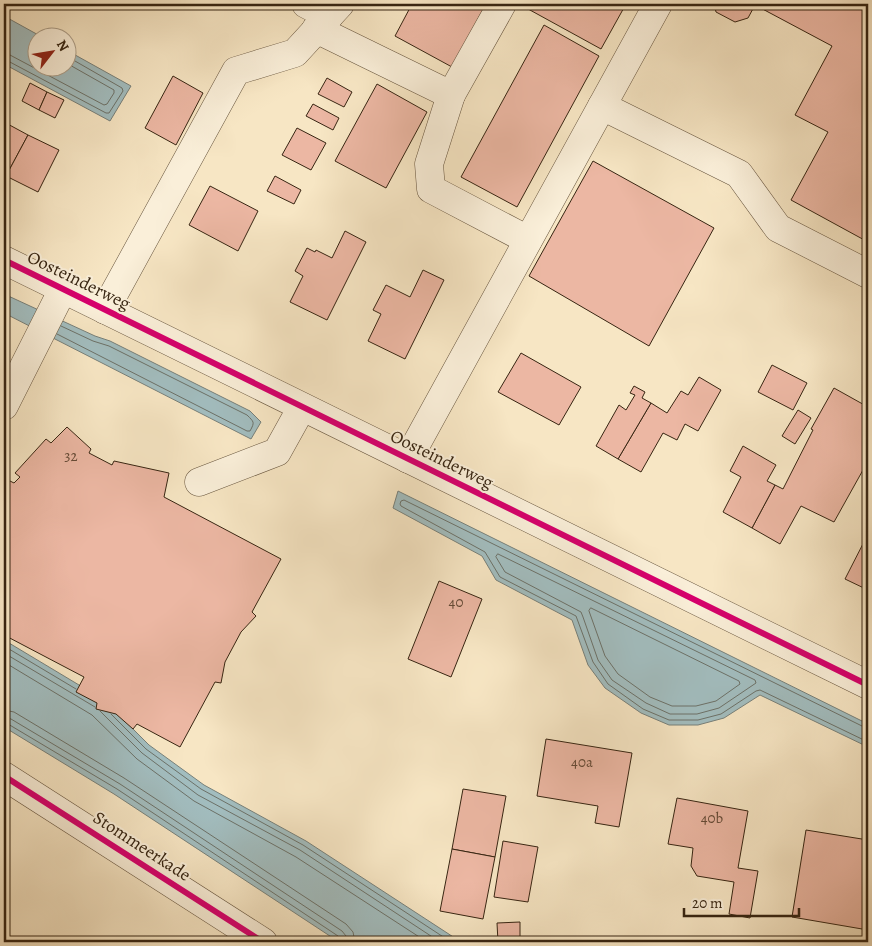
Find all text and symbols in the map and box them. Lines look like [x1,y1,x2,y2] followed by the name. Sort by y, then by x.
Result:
[28,28,78,78] north arrow
[52,36,73,55] text: N
[23,245,135,315] street label: Oosteinderweg
[386,424,498,494] street label: Oosteinderweg
[64,446,78,466] house number: 32
[449,592,463,612] house number: 40
[571,752,593,772] house number: 40a
[88,805,196,887] street label: Stommeerkade
[701,808,724,828] house number: 40b
[684,886,800,918] scale bar
[692,893,723,913] text: 20 m

